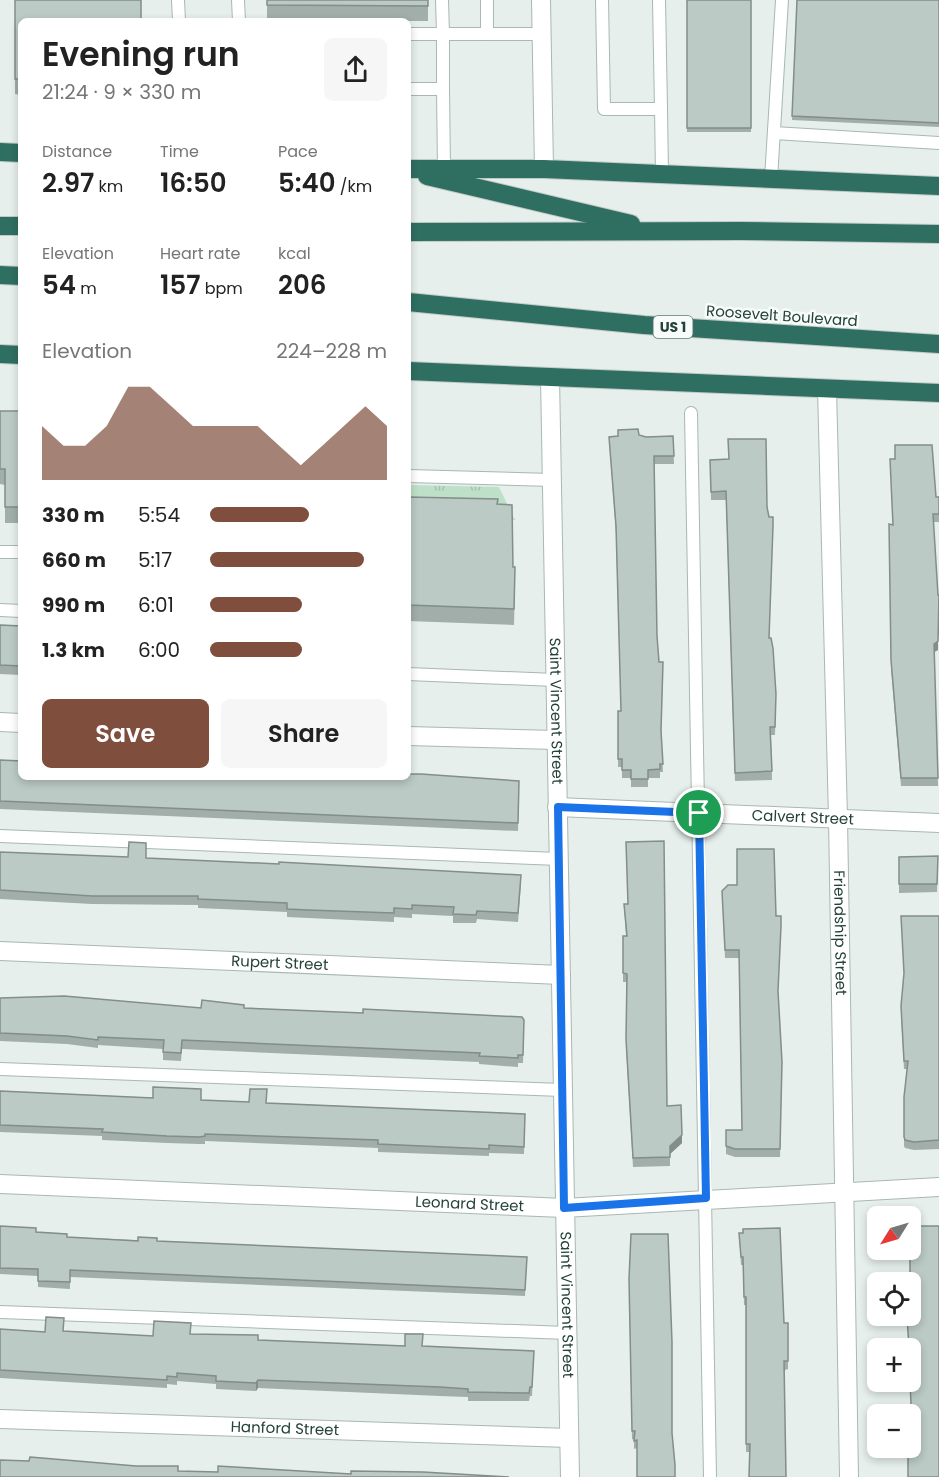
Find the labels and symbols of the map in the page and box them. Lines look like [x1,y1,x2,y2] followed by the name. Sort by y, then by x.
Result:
[705,300,859,331] street label: Roosevelt Boulevard
[654,316,692,338] road number: US 1
[545,637,568,784] street label: Saint Vincent Street
[673,787,724,838] pin
[751,804,854,829] street label: Calvert Street
[829,870,852,996] street label: Friendship Street
[231,950,329,975] street label: Rupert Street
[415,1191,524,1216] street label: Leonard Street
[867,1206,921,1260] north arrow
[556,1231,579,1378] street label: Saint Vincent Street
[230,1416,339,1440] street label: Hanford Street

